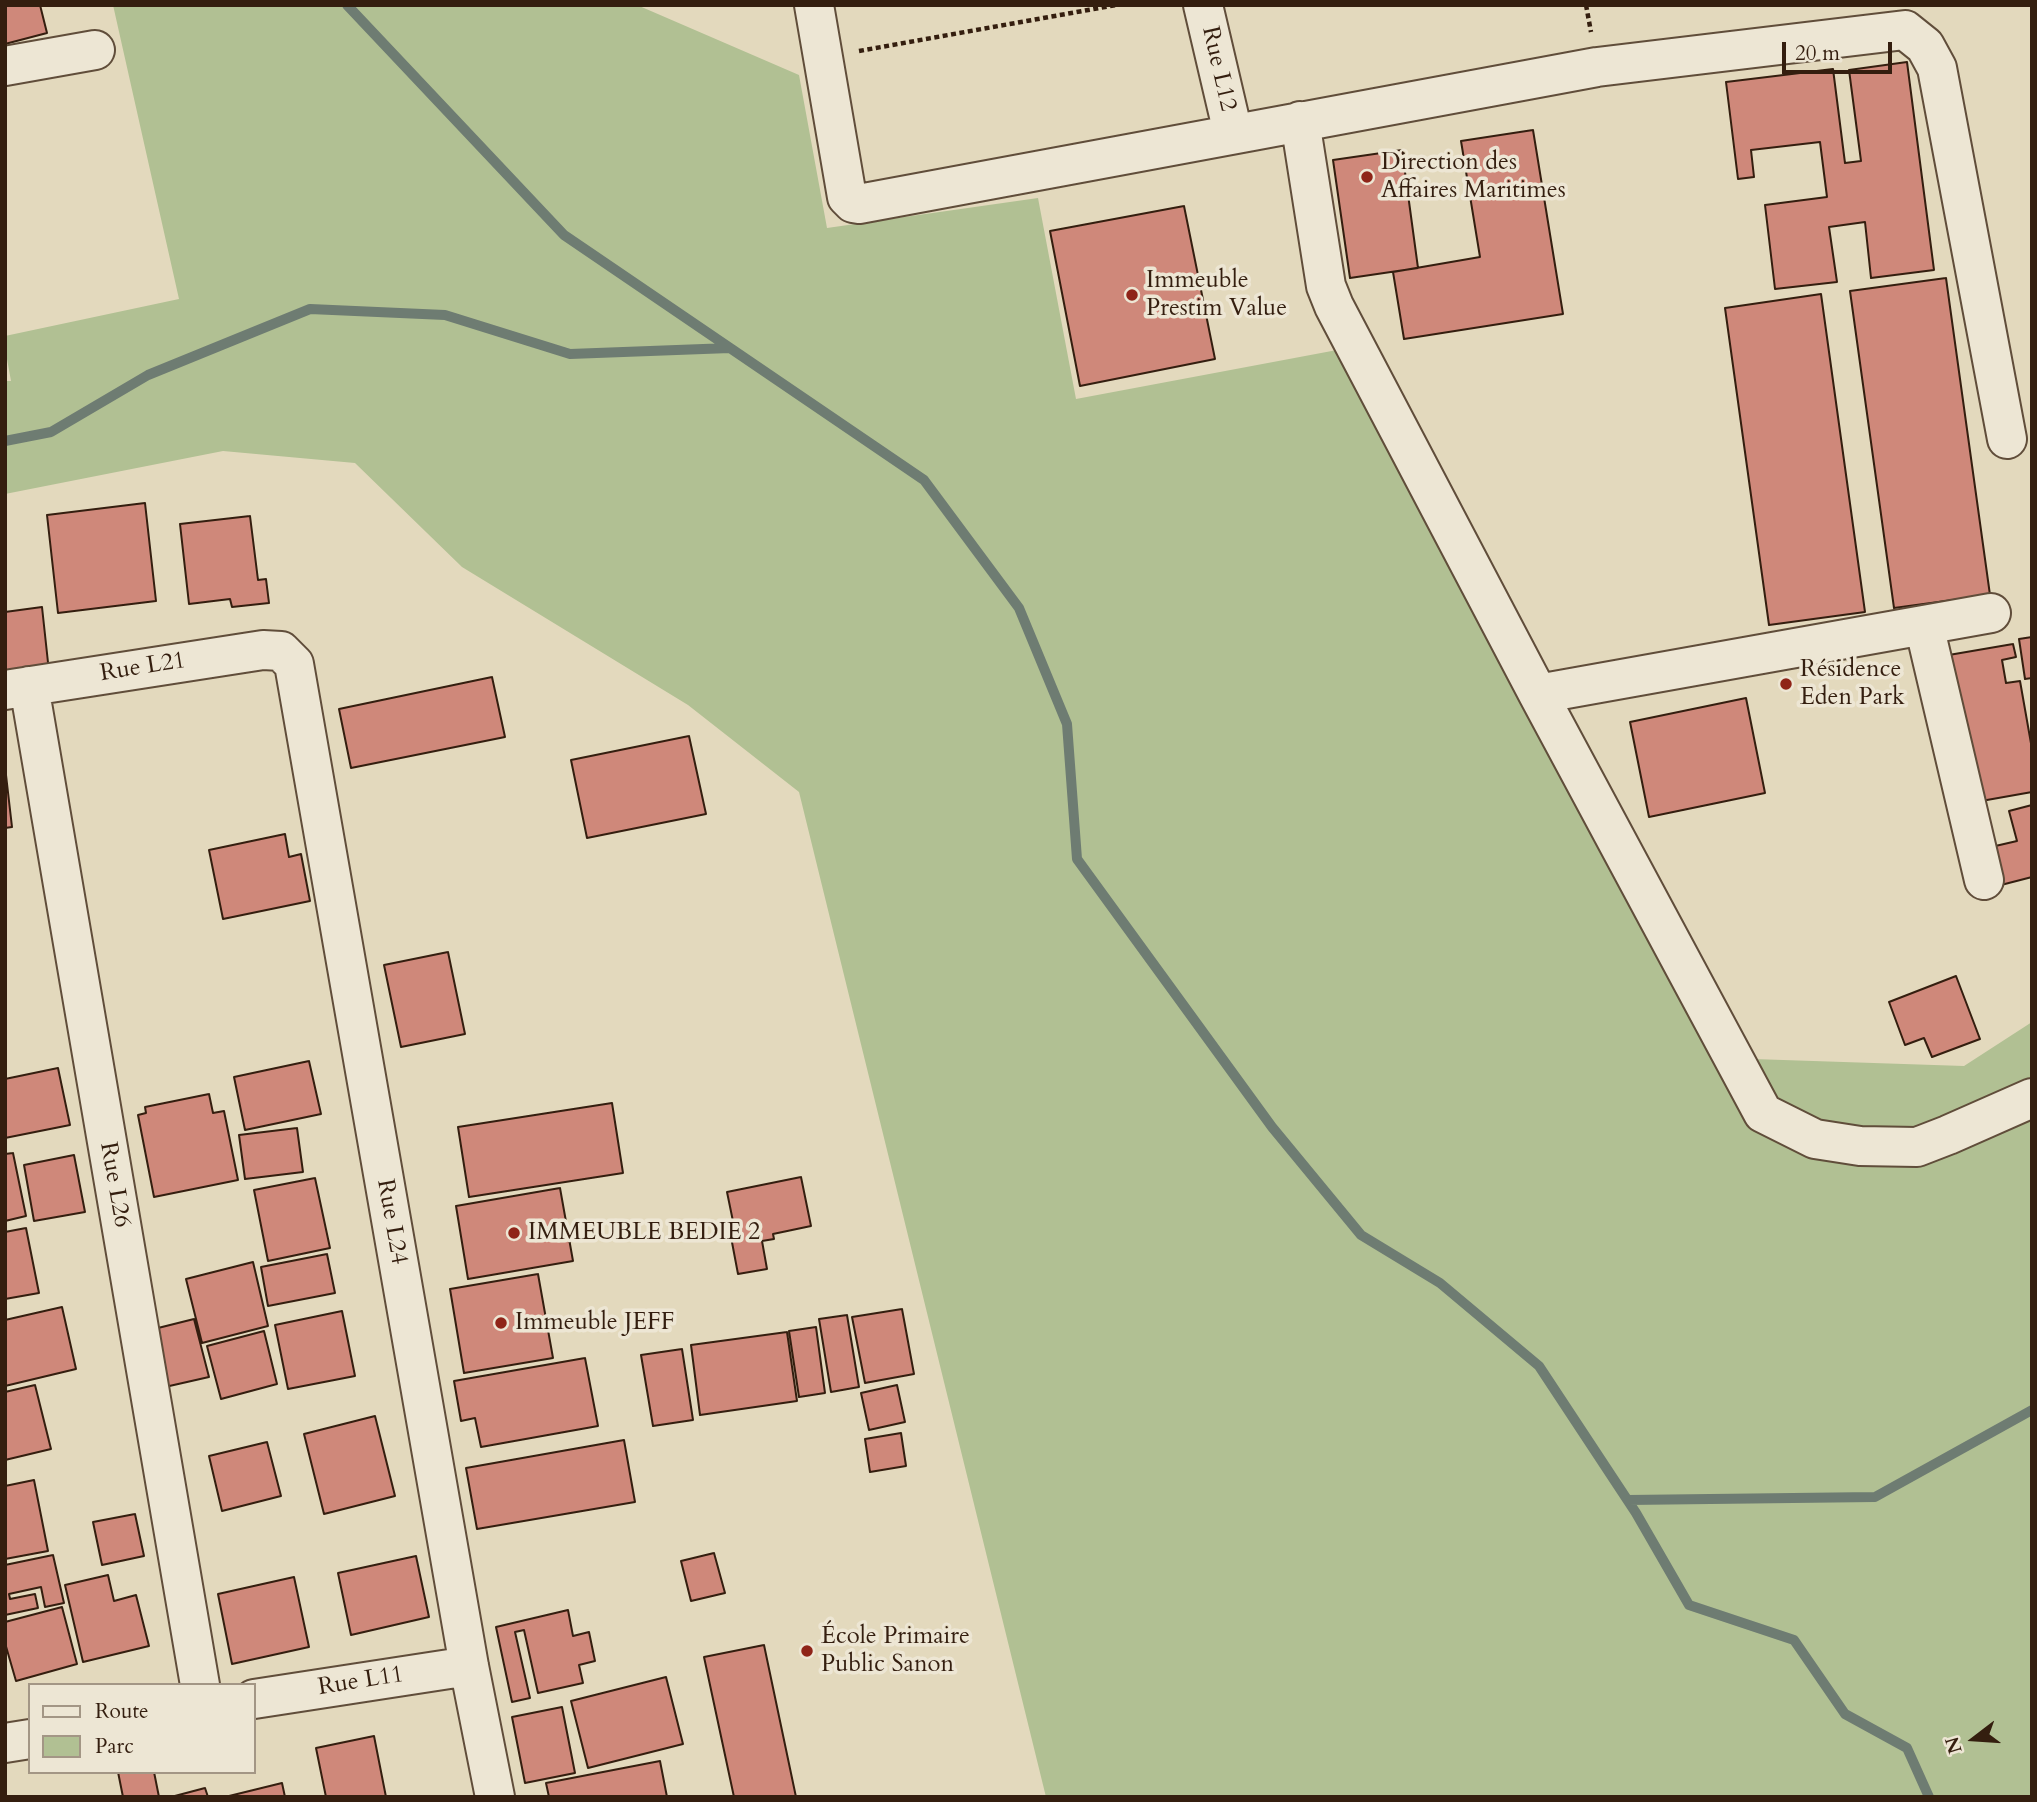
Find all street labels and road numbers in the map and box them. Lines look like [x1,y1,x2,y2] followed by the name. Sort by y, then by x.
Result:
[1194,24,1242,114] street label: Rue L12
[98,647,188,689] street label: Rue L21
[92,1140,136,1230] street label: Rue L26
[369,1177,413,1267] street label: Rue L24
[316,1661,406,1703] street label: Rue L11

